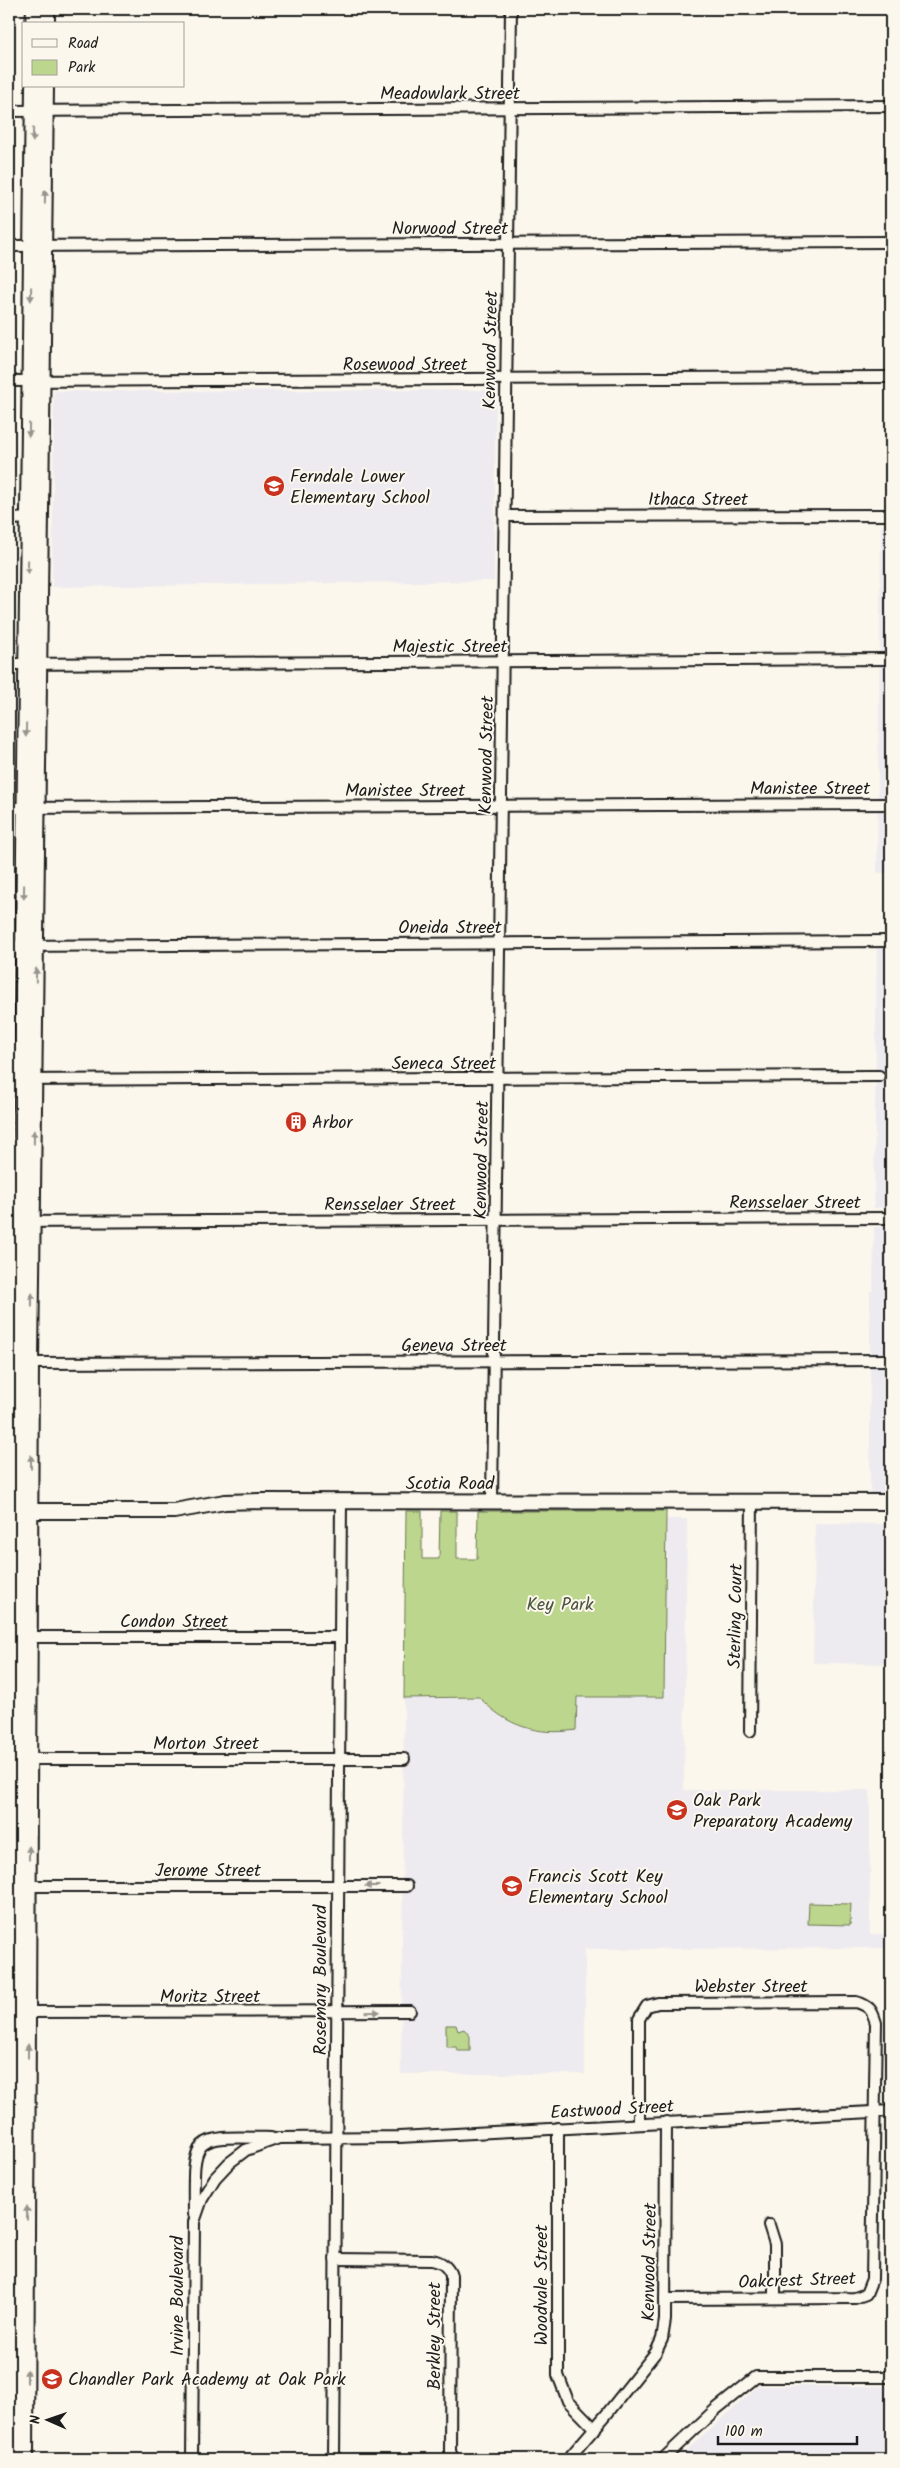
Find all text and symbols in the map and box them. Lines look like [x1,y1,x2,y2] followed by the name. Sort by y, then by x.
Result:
[22,22,185,88] legend
[68,32,99,56] text: Road
[68,56,96,80] text: Park
[380,80,521,109] street label: Meadowlark Street
[29,127,37,143] one-way arrow
[41,189,49,205] one-way arrow
[392,215,509,244] street label: Norwood Street
[27,287,35,303] one-way arrow
[476,289,507,410] street label: Kenwood Street
[343,351,468,380] street label: Rosewood Street
[25,422,33,438] one-way arrow
[290,463,431,513] place label: Ferndale Lower Elementary School
[262,474,286,498] school or university icon: Ferndale Lower Elementary School
[648,486,749,515] street label: Ithaca Street
[24,560,32,576] one-way arrow
[392,633,509,662] street label: Majestic Street
[472,694,503,815] street label: Kenwood Street
[22,722,30,738] one-way arrow
[750,775,871,804] street label: Manistee Street
[345,777,466,806] street label: Manistee Street
[20,884,28,900] one-way arrow
[398,914,503,943] street label: Oneida Street
[33,966,41,982] one-way arrow
[392,1050,497,1079] street label: Seneca Street
[467,1099,498,1220] street label: Kenwood Street
[312,1109,354,1138] place label: Arbor
[284,1110,308,1134] building icon: Arbor
[30,1129,38,1145] one-way arrow
[729,1189,862,1218] street label: Rensselaer Street
[324,1191,457,1220] street label: Rensselaer Street
[28,1291,36,1307] one-way arrow
[401,1332,508,1361] street label: Geneva Street
[27,1454,35,1470] one-way arrow
[406,1470,495,1499] street label: Scotia Road
[721,1562,752,1669] street label: Sterling Court
[526,1591,594,1620] park label: Key Park
[120,1608,229,1637] street label: Condon Street
[153,1730,260,1759] street label: Morton Street
[693,1787,853,1837] place label: Oak Park Preparatory Academy
[665,1798,689,1822] school or university icon: Oak Park Preparatory Academy
[25,1845,33,1861] one-way arrow
[155,1857,262,1886] street label: Jerome Street
[528,1863,669,1913] place label: Francis Scott Key Elementary School
[500,1874,524,1898] school or university icon: Francis Scott Key Elementary School
[364,1882,380,1890] one-way arrow
[307,1904,336,2055] street label: Rosemary Boulevard
[694,1973,809,2002] street label: Webster Street
[160,1983,261,2012] street label: Moritz Street
[366,2008,382,2016] one-way arrow
[24,2042,32,2058] one-way arrow
[549,2093,676,2128] street label: Eastwood Street
[635,2201,666,2322] street label: Kenwood Street
[24,2205,32,2221] one-way arrow
[528,2224,557,2345] street label: Woodvale Street
[164,2235,193,2356] street label: Irvine Boulevard
[738,2265,857,2298] street label: Oakcrest Street
[421,2281,450,2390] street label: Berkley Street
[68,2366,346,2395] place label: Chandler Park Academy at Oak Park
[23,2367,31,2383] one-way arrow
[40,2367,64,2391] school or university icon: Chandler Park Academy at Oak Park
[22,2396,72,2446] north arrow
[718,2413,856,2445] scale bar
[25,2415,47,2424] text: N
[725,2420,763,2444] text: 100 m

